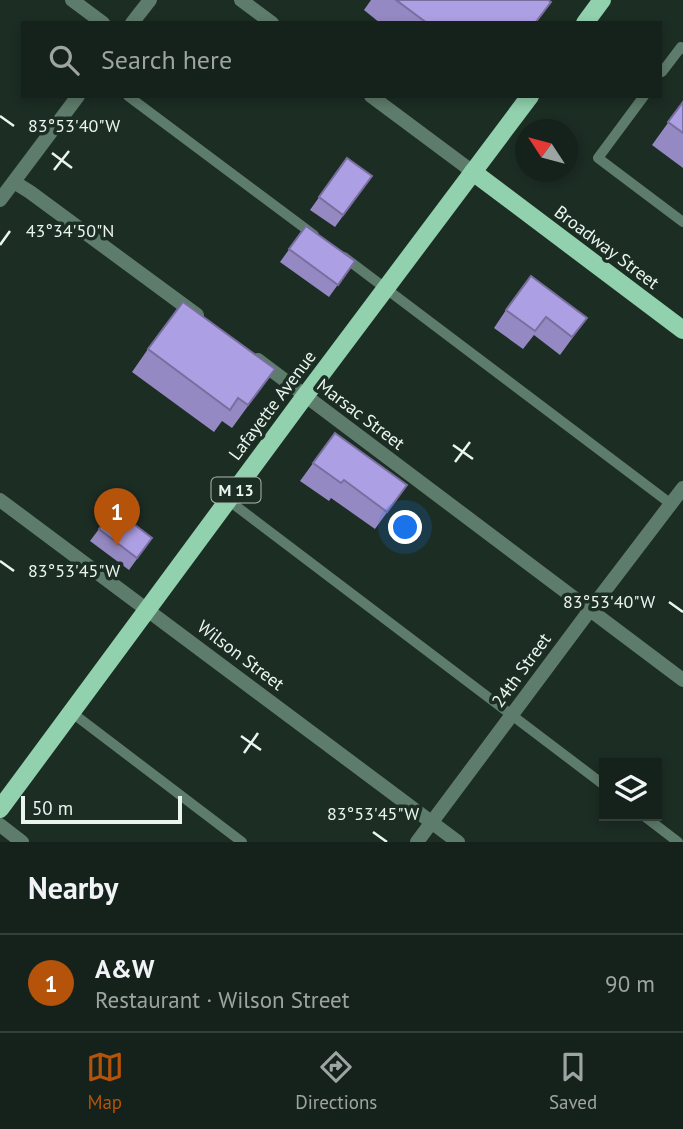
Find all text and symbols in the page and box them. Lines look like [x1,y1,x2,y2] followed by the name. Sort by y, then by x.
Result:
[21,21,662,98] search box
[45,41,83,79] icon: search
[101,43,232,76] text: Search here
[28,114,120,137] text: 83°53'40"W
[515,119,578,182] north arrow
[550,200,664,294] street label: Broadway Street
[26,219,114,242] text: 43°34'50"N
[223,346,321,464] street label: Lafayette Avenue
[312,373,410,455] street label: Marsac Street
[212,477,260,503] road number: M 13
[94,488,140,546] pin: 1
[388,510,422,544] your location
[28,559,120,582] text: 83°53'45"W
[563,590,655,613] text: 83°53'40"W
[193,615,289,695] street label: Wilson Street
[486,628,556,712] street label: 24th Street
[599,758,662,821] map controls
[599,758,662,821] button: layers
[21,793,182,825] scale bar
[32,796,73,820] text: 50 m
[327,802,419,825] text: 83°53'45"W
[28,868,118,907] text: Nearby
[95,952,154,985] text: A&W
[44,969,58,998] text: 1
[605,969,655,998] text: 90 m
[95,985,350,1014] text: Restaurant · Wilson Street
[86,1048,124,1114] tab: Map
[295,1048,377,1114] tab: Directions
[549,1048,597,1114] tab: Saved

